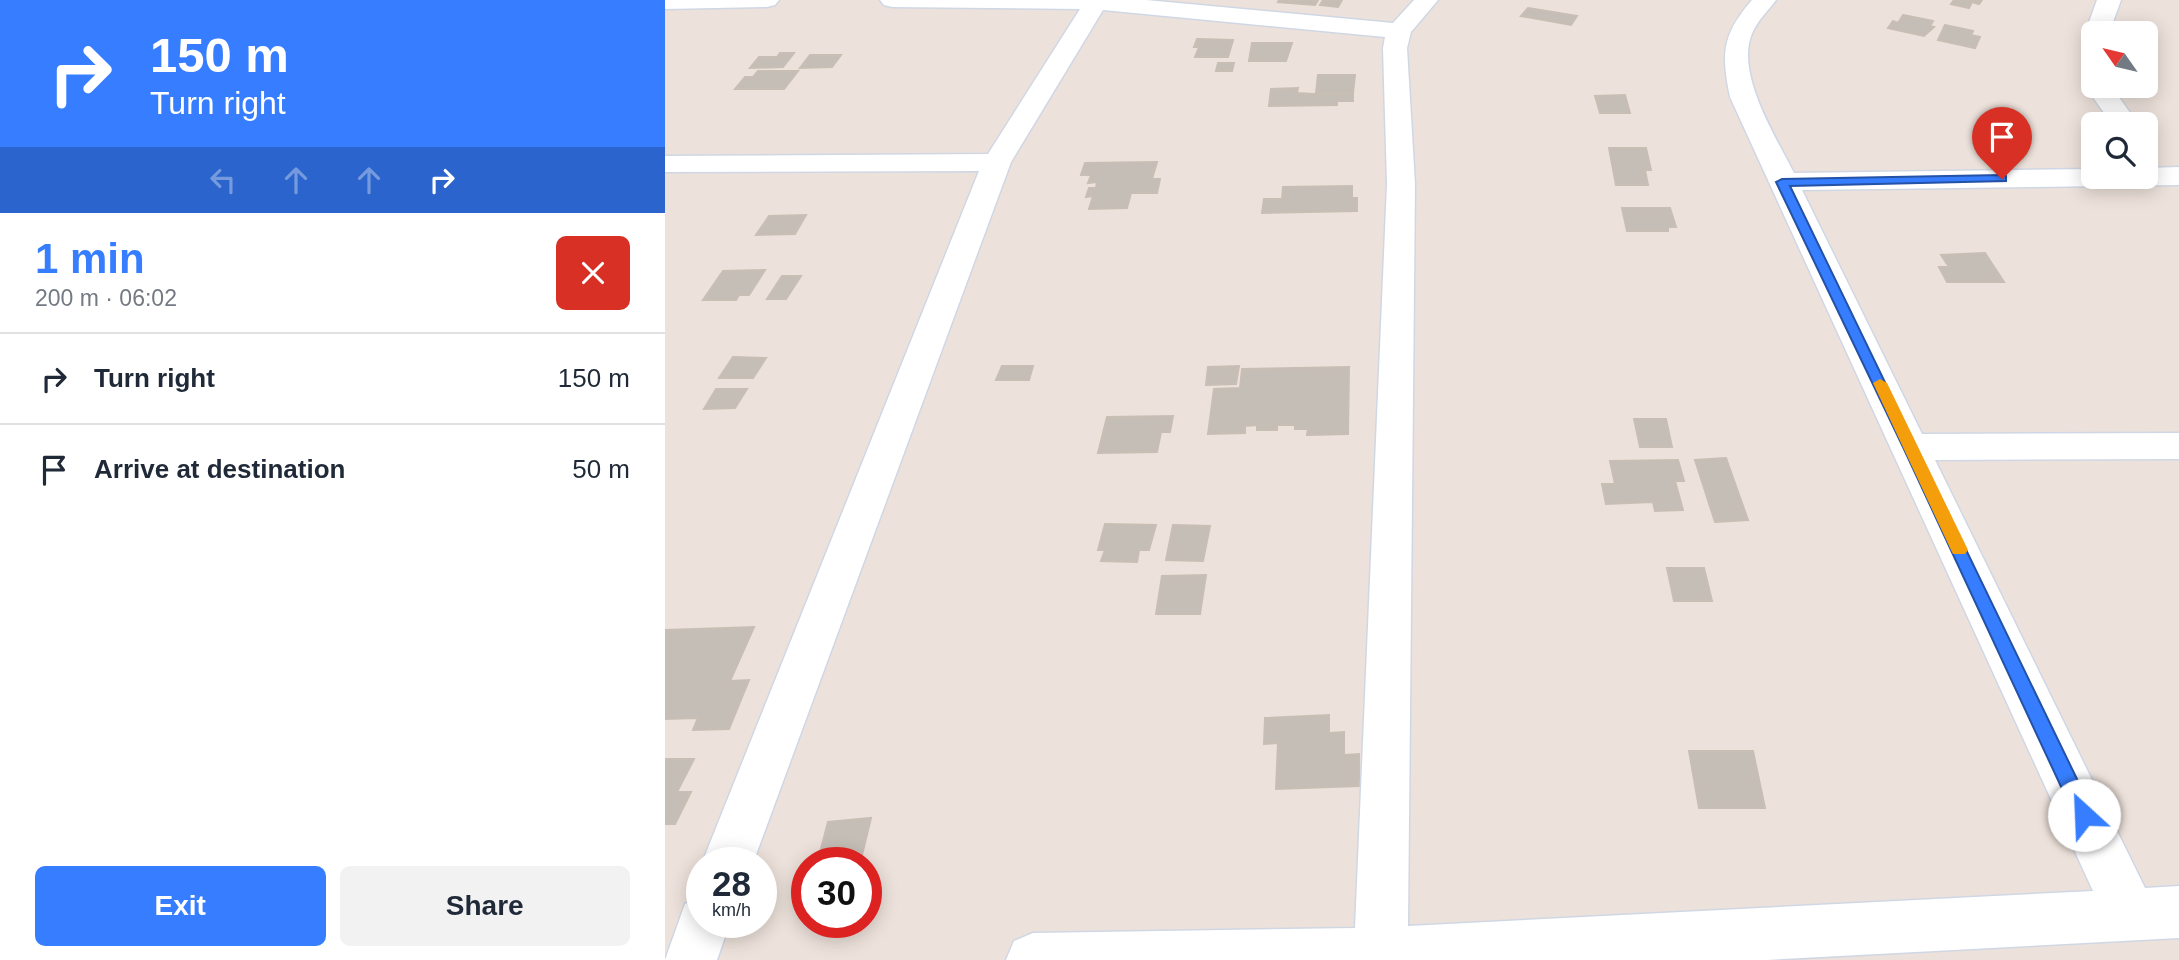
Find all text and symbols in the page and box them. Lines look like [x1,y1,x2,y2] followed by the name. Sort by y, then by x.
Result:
[2081,21,2158,98] north arrow
[2081,21,2158,189] map controls
[35,28,126,119] icon: right
[150,28,289,82] text: 150 m
[150,85,286,121] text: Turn right
[1972,107,2032,179] pin
[2081,112,2158,189] button: search
[1983,118,2021,156] icon: arrive
[204,161,242,199] icon: left
[277,161,315,199] icon: ahead
[350,161,388,199] icon: ahead
[423,161,461,199] icon: right
[35,235,145,282] text: 1 min
[556,236,630,310] button: close
[35,285,177,311] text: 200 m · 06:02
[35,360,73,398] icon: right
[94,363,215,393] text: Turn right
[558,363,630,393] text: 150 m
[35,451,73,489] icon: arrive
[94,454,345,484] text: Arrive at destination
[572,454,630,484] text: 50 m
[2047,778,2121,852] position arrow
[791,847,882,938] speed limit sign: 30
[712,864,751,903] text: 28
[35,866,326,946] button: Exit
[340,866,630,946] button: Share
[712,900,751,920] text: km/h

